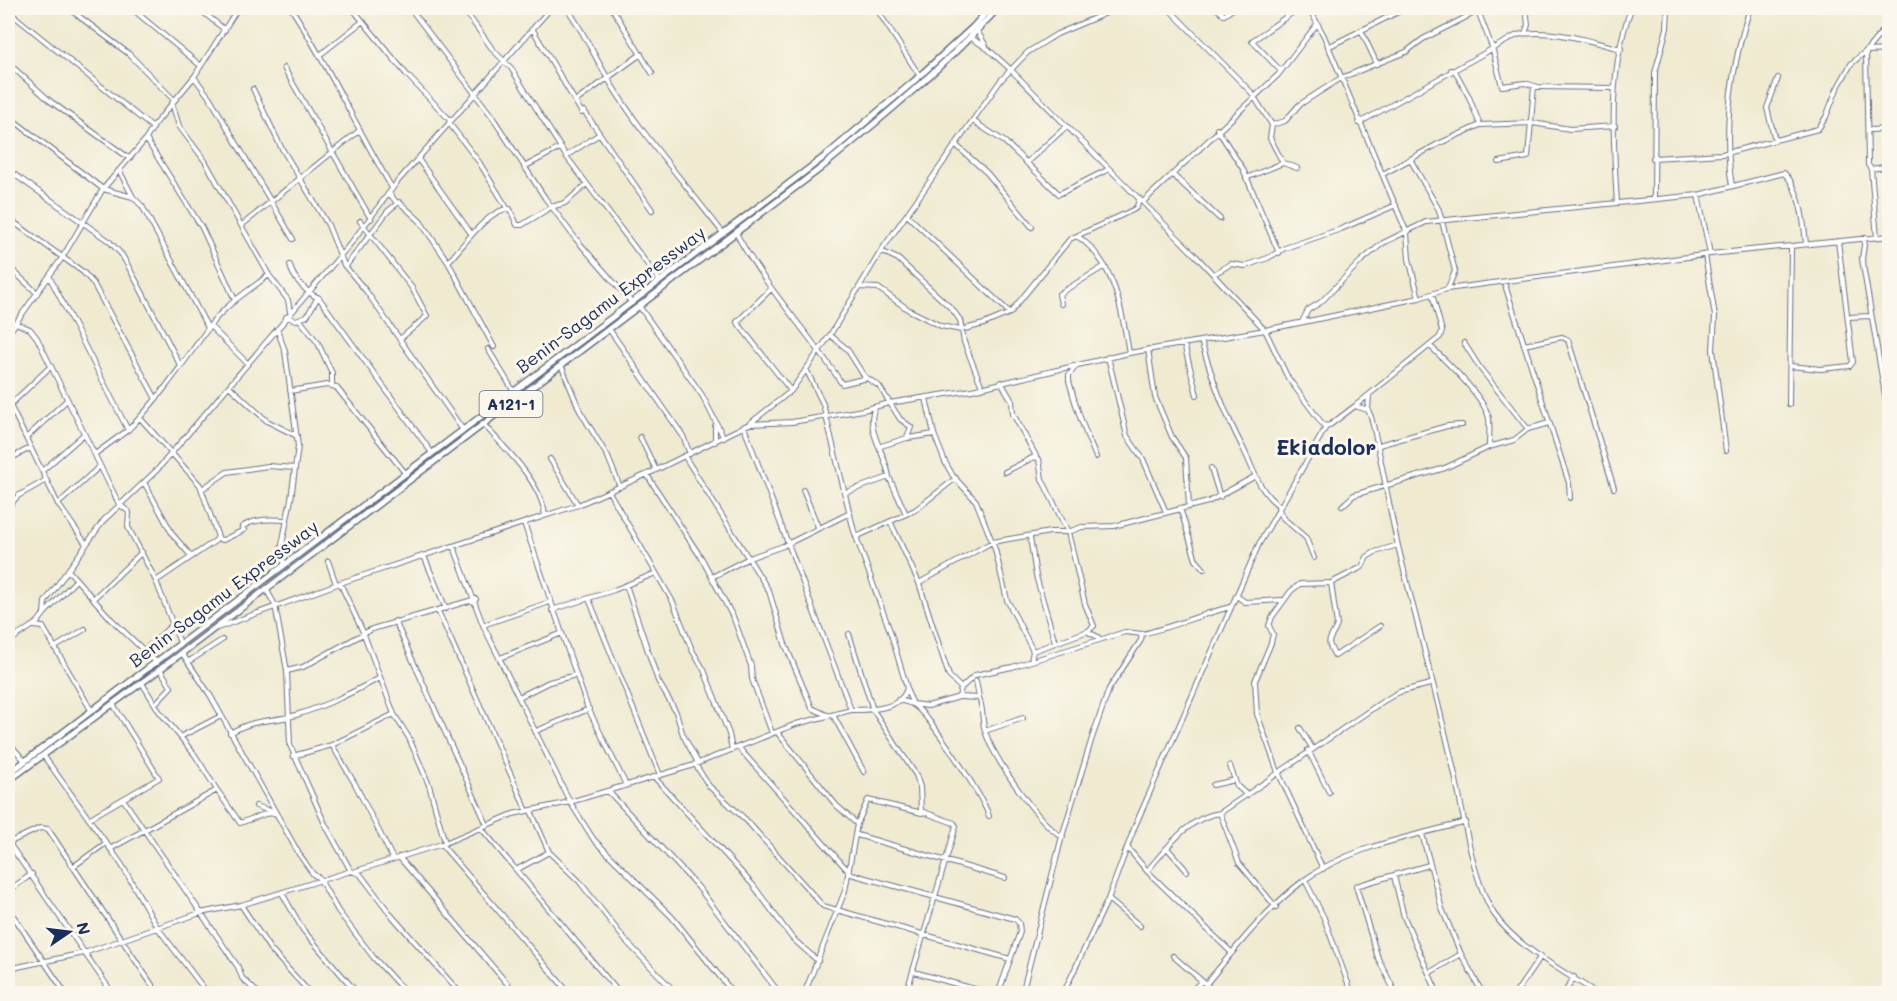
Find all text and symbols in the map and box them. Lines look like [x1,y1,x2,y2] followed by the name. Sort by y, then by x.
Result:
[511,220,710,378] street label: Benin-Sagamu Expressway
[480,391,542,417] road number: A121-1
[1276,433,1376,460] district label: Ekiadolor
[124,514,323,672] street label: Benin-Sagamu Expressway
[39,902,99,962] north arrow
[72,920,96,937] text: N

